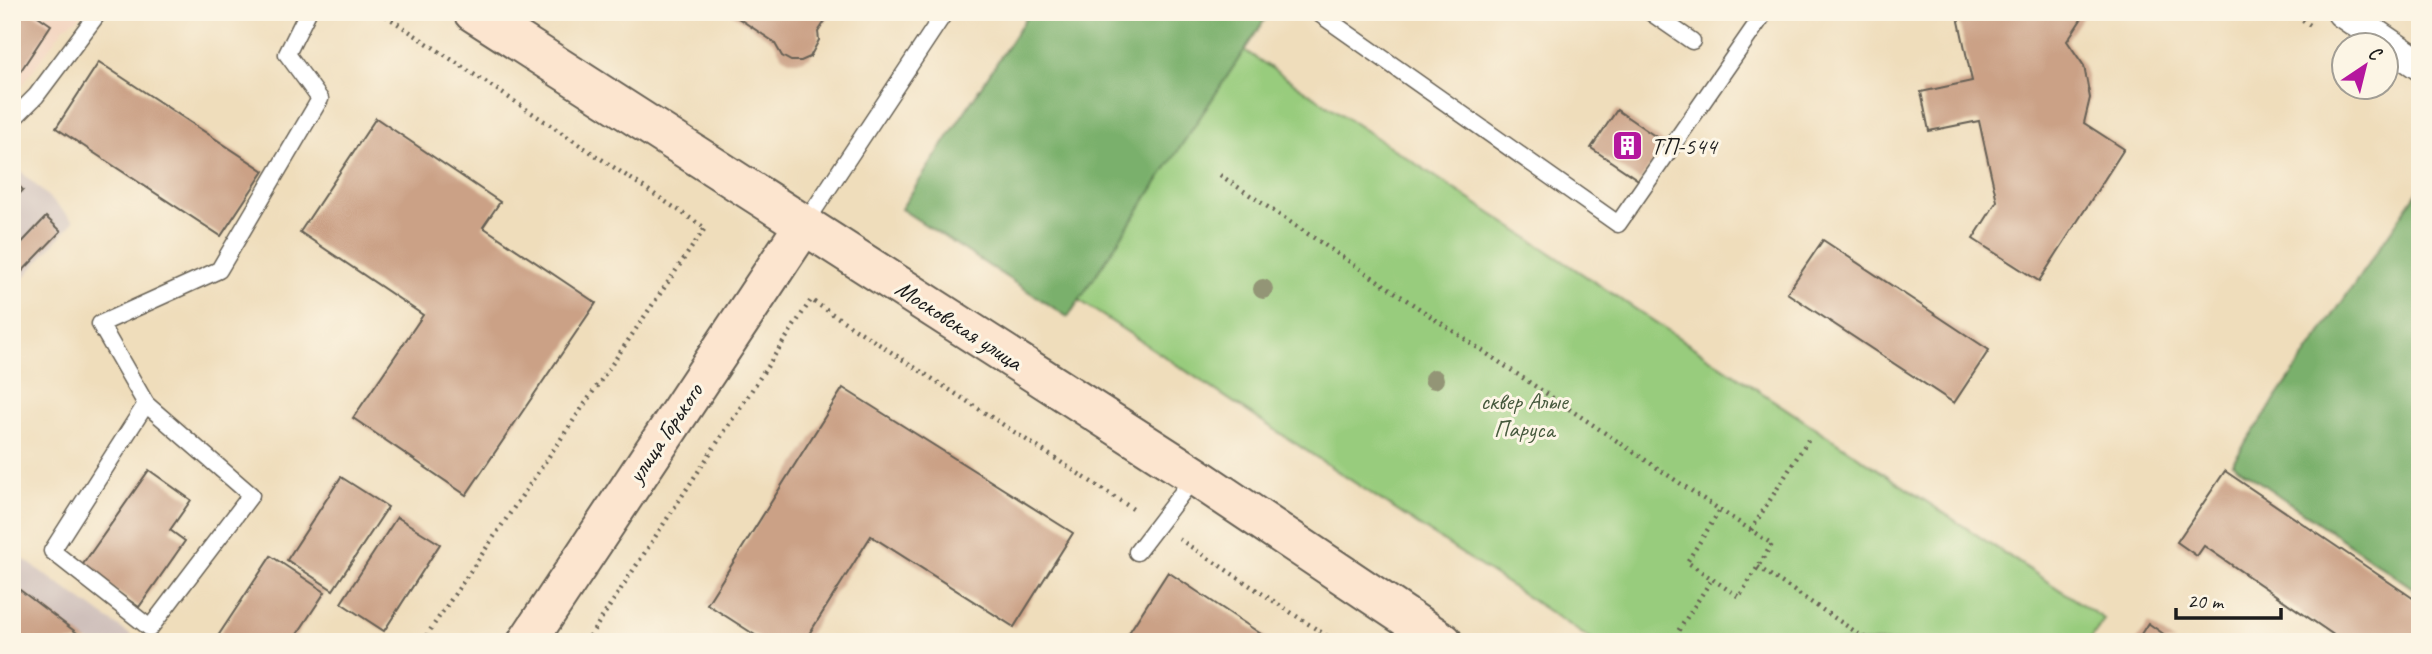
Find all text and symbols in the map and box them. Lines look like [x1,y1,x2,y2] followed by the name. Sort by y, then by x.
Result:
[2330,32,2400,102] north arrow
[2363,40,2387,67] text: С
[1611,129,1645,163] building icon: ТП-544
[1651,131,1719,161] place label: ТП-544
[890,273,1029,378] street label: Московская улица
[620,376,710,490] street label: улица Горького
[1481,386,1570,444] park label: сквер Алые Паруса
[2176,577,2282,621] scale bar
[2187,588,2225,614] text: 20 m

